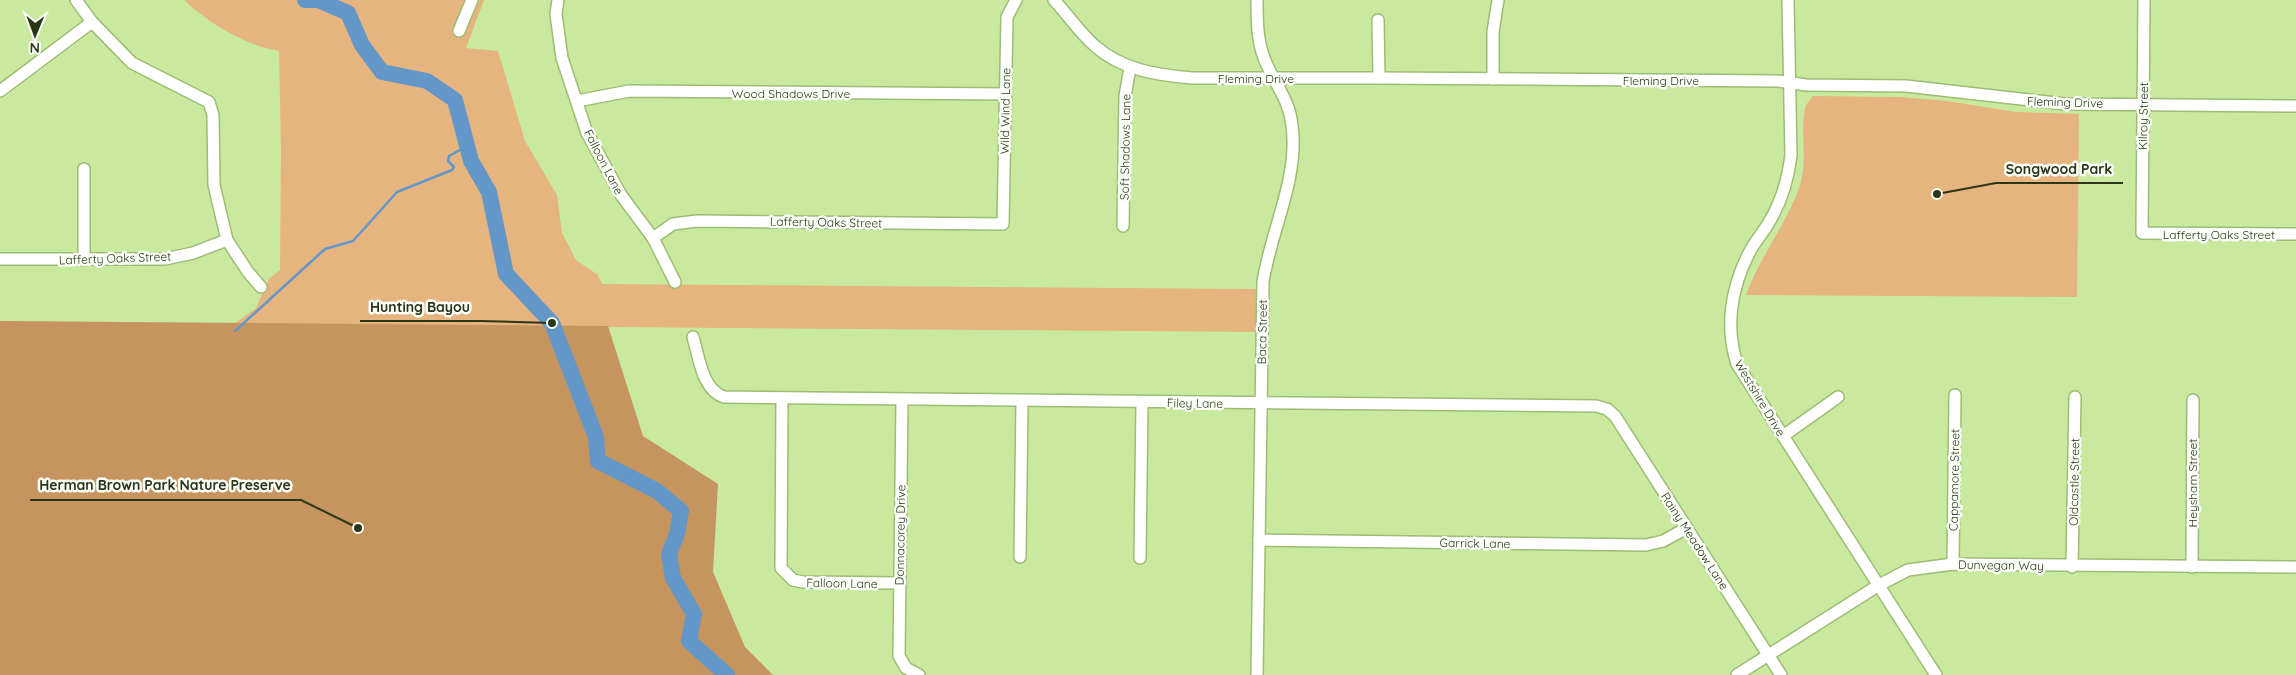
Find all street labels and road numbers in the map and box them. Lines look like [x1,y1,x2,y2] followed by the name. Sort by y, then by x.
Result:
[997,67,1013,154] street label: Wild Wind Lane
[1218,71,1294,86] street label: Fleming Drive
[1623,73,1699,88] street label: Fleming Drive
[2135,82,2151,150] street label: Kilroy Street
[732,86,850,101] street label: Wood Shadows Drive
[2027,93,2104,111] street label: Fleming Drive
[1117,94,1133,200] street label: Soft Shadows Lane
[581,127,627,197] street label: Falloon Lane
[770,214,882,230] street label: Lafferty Oaks Street
[2163,227,2275,242] street label: Lafferty Oaks Street
[59,249,171,267] street label: Lafferty Oaks Street
[1254,300,1270,364] street label: Baca Street
[1731,357,1789,439] street label: Westshire Drive
[1167,395,1223,411] street label: Filey Lane
[1946,429,1962,531] street label: Cappamore Street
[2066,438,2082,526] street label: Oldcastle Street
[2185,439,2200,527] street label: Heysham Street
[892,484,908,585] street label: Donnacorey Drive
[1658,489,1732,593] street label: Rainy Meadow Lane
[1439,535,1511,551] street label: Garrick Lane
[1958,557,2044,573] street label: Dunvegan Way
[806,575,878,591] street label: Falloon Lane

